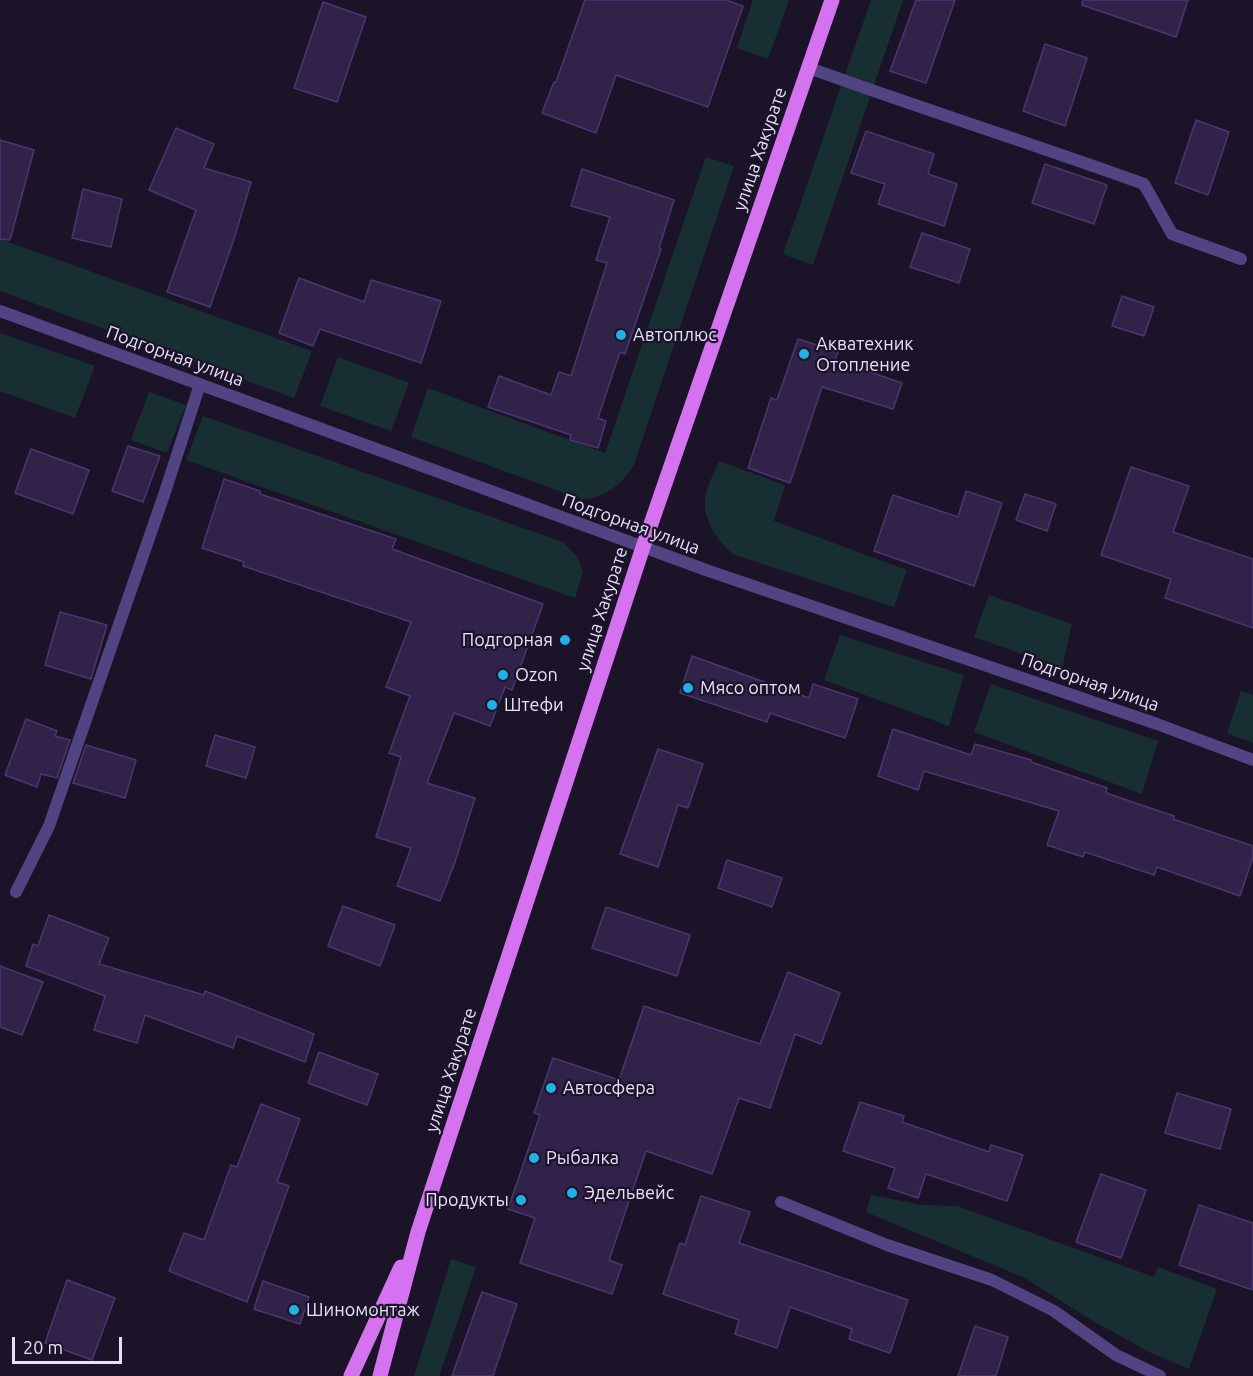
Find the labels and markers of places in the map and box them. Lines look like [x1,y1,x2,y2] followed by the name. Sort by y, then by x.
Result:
[633,324,717,346] place label: Автоплюс
[614,328,628,342] marker: Автоплюс
[816,333,914,376] place label: Акватехник Отопление
[797,347,811,361] marker: Акватехник Отопление
[462,629,553,651] place label: Подгорная
[558,633,572,647] marker: Подгорная
[515,664,558,686] place label: Ozon
[496,668,510,682] marker: Ozon
[700,677,801,699] place label: Мясо оптом
[681,681,695,695] marker: Мясо оптом
[504,694,564,716] place label: Штефи
[485,698,499,712] marker: Штефи
[563,1077,655,1099] place label: Автосфера
[544,1081,558,1095] marker: Автосфера
[546,1147,619,1169] place label: Рыбалка
[527,1151,541,1165] marker: Рыбалка
[584,1182,674,1204] place label: Эдельвейс
[565,1186,579,1200] marker: Эдельвейс
[425,1189,509,1211] place label: Продукты
[514,1193,528,1207] marker: Продукты
[306,1299,420,1321] place label: Шиномонтаж
[287,1303,301,1317] marker: Шиномонтаж

